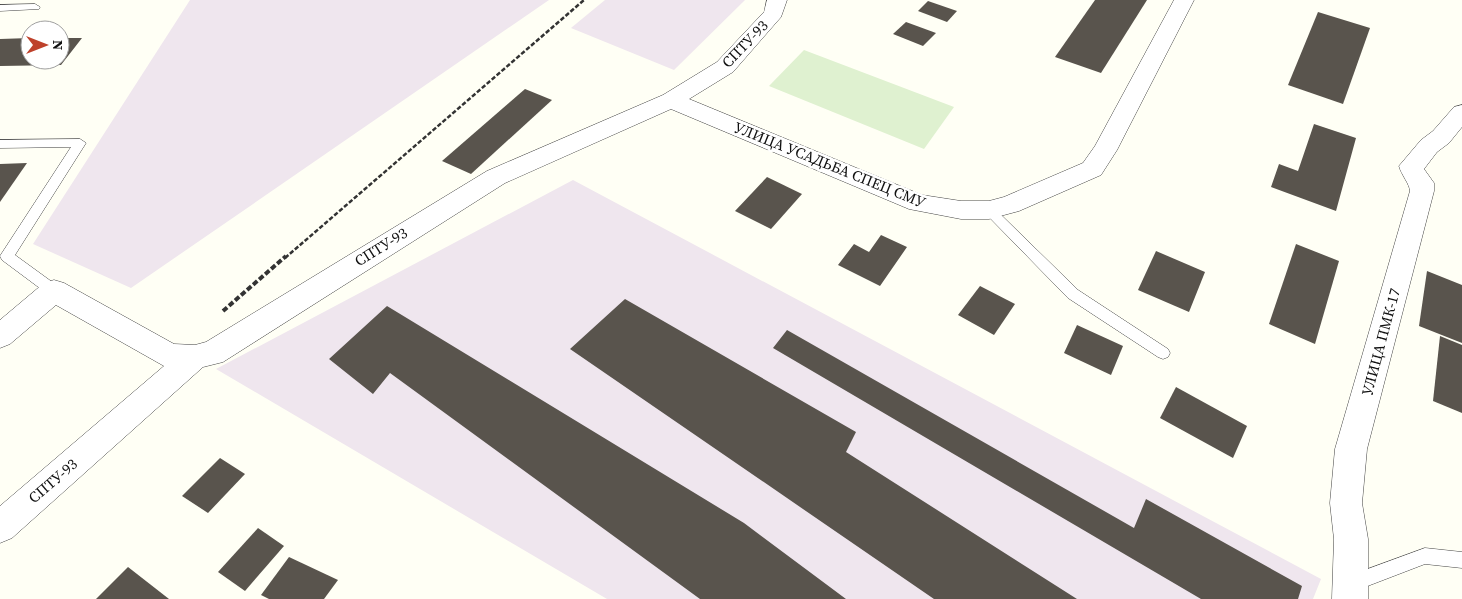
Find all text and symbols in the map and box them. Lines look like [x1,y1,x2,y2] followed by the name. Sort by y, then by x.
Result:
[717,15,773,72] street label: СПТУ-93
[20,20,70,70] north arrow
[48,40,68,50] text: N
[731,116,929,213] street label: УЛИЦА УСАДЬБА СПЕЦ СМУ
[350,222,411,271] street label: СПТУ-93
[1356,286,1405,398] street label: УЛИЦА ПМК-17
[24,453,82,508] street label: СПТУ-93

